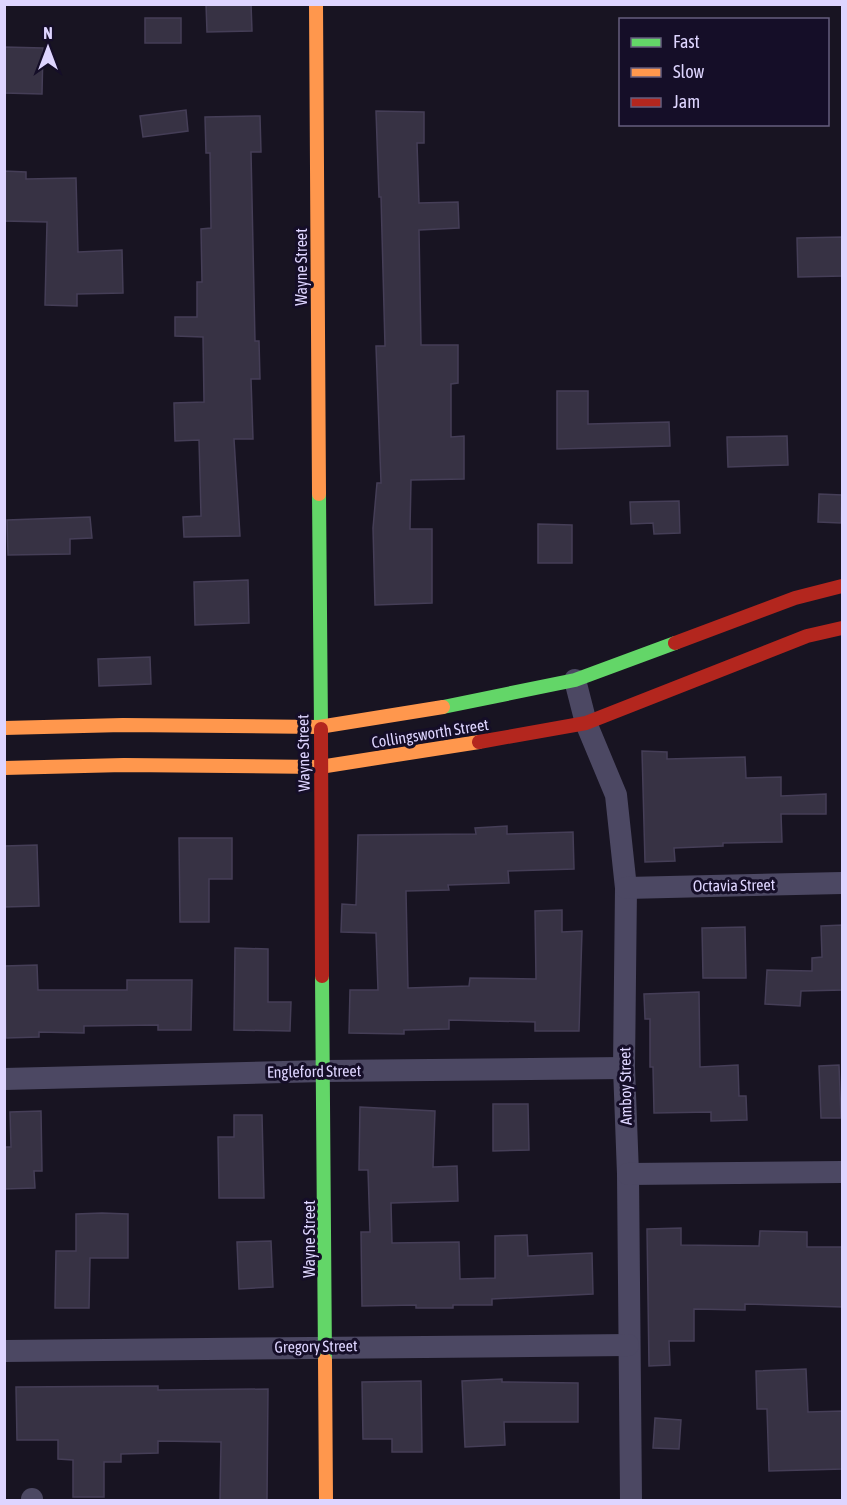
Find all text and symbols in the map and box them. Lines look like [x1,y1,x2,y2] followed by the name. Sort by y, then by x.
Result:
[18,18,78,78] north arrow
[619,18,829,126] legend
[43,24,53,42] text: N
[673,31,700,52] text: Fast
[673,61,704,82] text: Slow
[673,91,700,112] text: Jam
[292,228,311,306] street label: Wayne Street
[293,714,314,792] street label: Wayne Street
[370,715,490,752] street label: Collingsworth Street
[693,875,776,895] street label: Octavia Street
[615,1046,636,1125] street label: Amboy Street
[267,1061,362,1082] street label: Engleford Street
[300,1200,319,1278] street label: Wayne Street
[274,1336,358,1357] street label: Gregory Street

